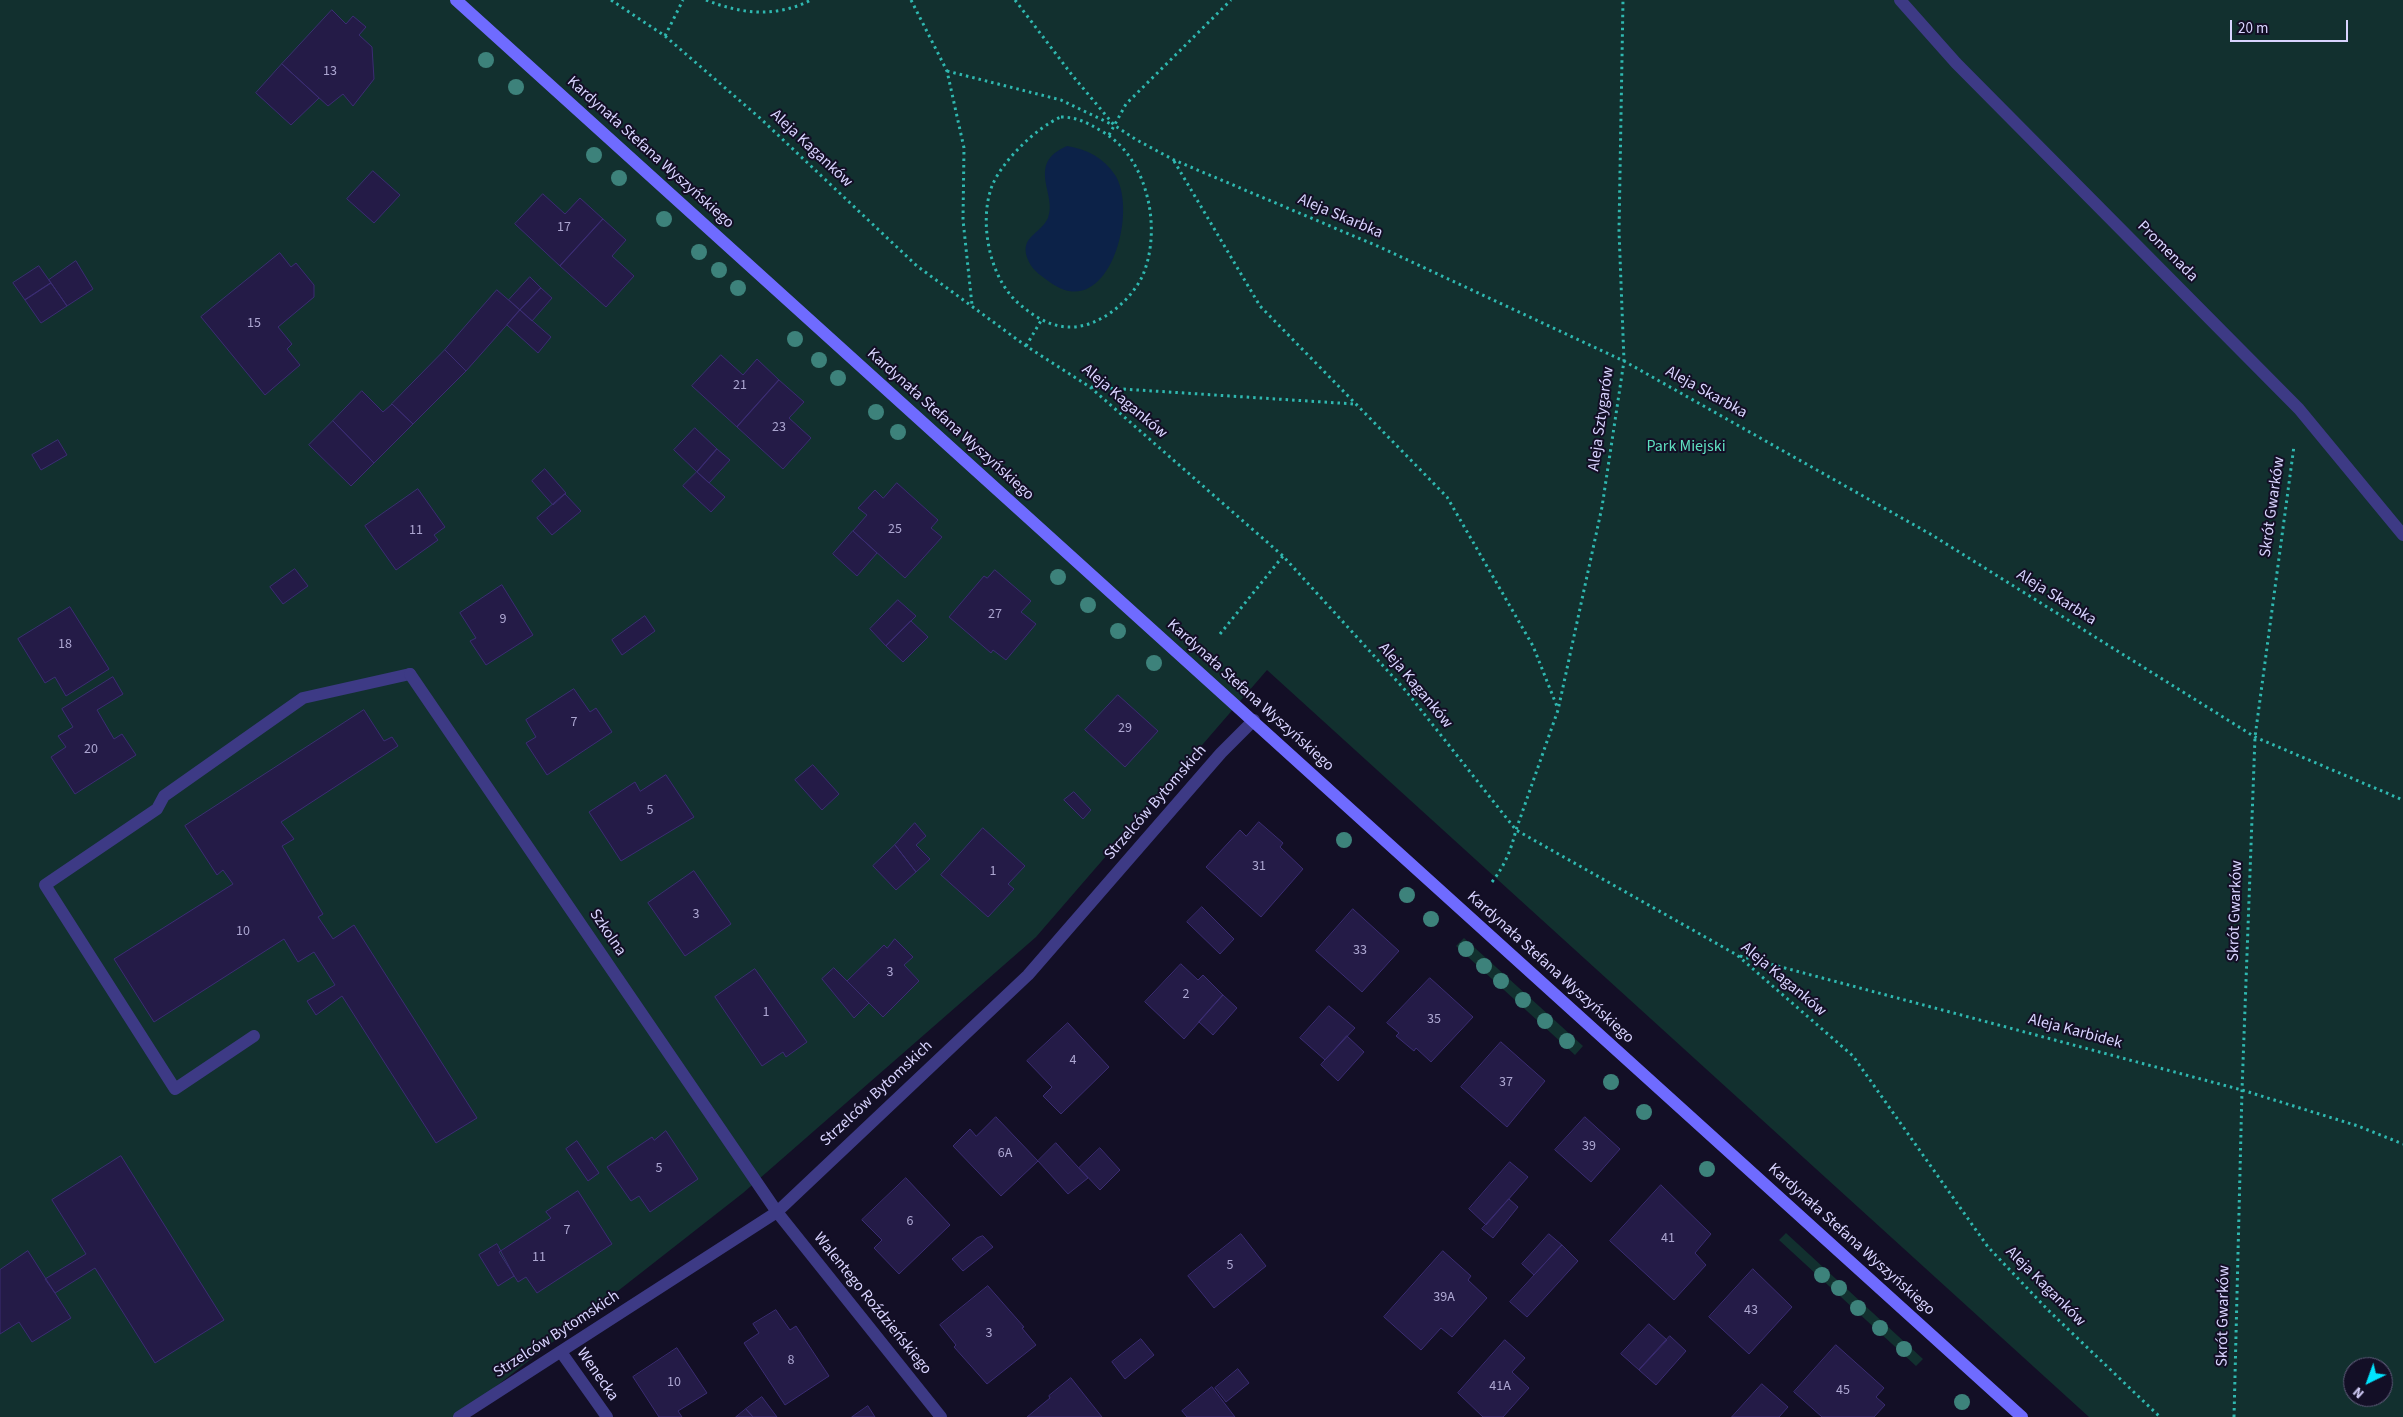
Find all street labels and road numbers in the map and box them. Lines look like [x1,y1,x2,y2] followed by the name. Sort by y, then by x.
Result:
[563,73,737,233] street label: Kardynała Stefana Wyszyńskiego
[766,106,856,192] street label: Aleja Kaganków
[1295,190,1385,244] street label: Aleja Skarbka
[2133,218,2201,286] street label: Promenada
[863,345,1037,505] street label: Kardynała Stefana Wyszyńskiego
[1077,361,1171,443] street label: Aleja Kaganków
[1662,363,1750,423] street label: Aleja Skarbka
[1585,365,1619,473] street label: Aleja Sztygarów
[2256,455,2290,559] street label: Skrót Gwarków
[2013,566,2099,630] street label: Aleja Skarbka
[1163,616,1337,776] street label: Kardynała Stefana Wyszyńskiego
[1374,639,1456,733] street label: Aleja Kaganków
[1101,741,1211,865] street label: Strzelców Bytomskich
[2225,860,2247,962] street label: Skrót Gwarków
[1463,888,1637,1048] street label: Kardynała Stefana Wyszyńskiego
[584,906,630,960] street label: Szkolna
[1736,939,1830,1021] street label: Aleja Kaganków
[2026,1010,2124,1054] street label: Aleja Karbidek
[817,1037,937,1151] street label: Strzelców Bytomskich
[1764,1160,1938,1320] street label: Kardynała Stefana Wyszyńskiego
[809,1229,935,1379] street label: Walentego Roździeńskiego
[2001,1243,2089,1331] street label: Aleja Kaganków
[2214,1265,2234,1367] street label: Skrót Gwarków
[490,1287,624,1383] street label: Strzelców Bytomskich
[572,1345,622,1405] street label: Wenecka

